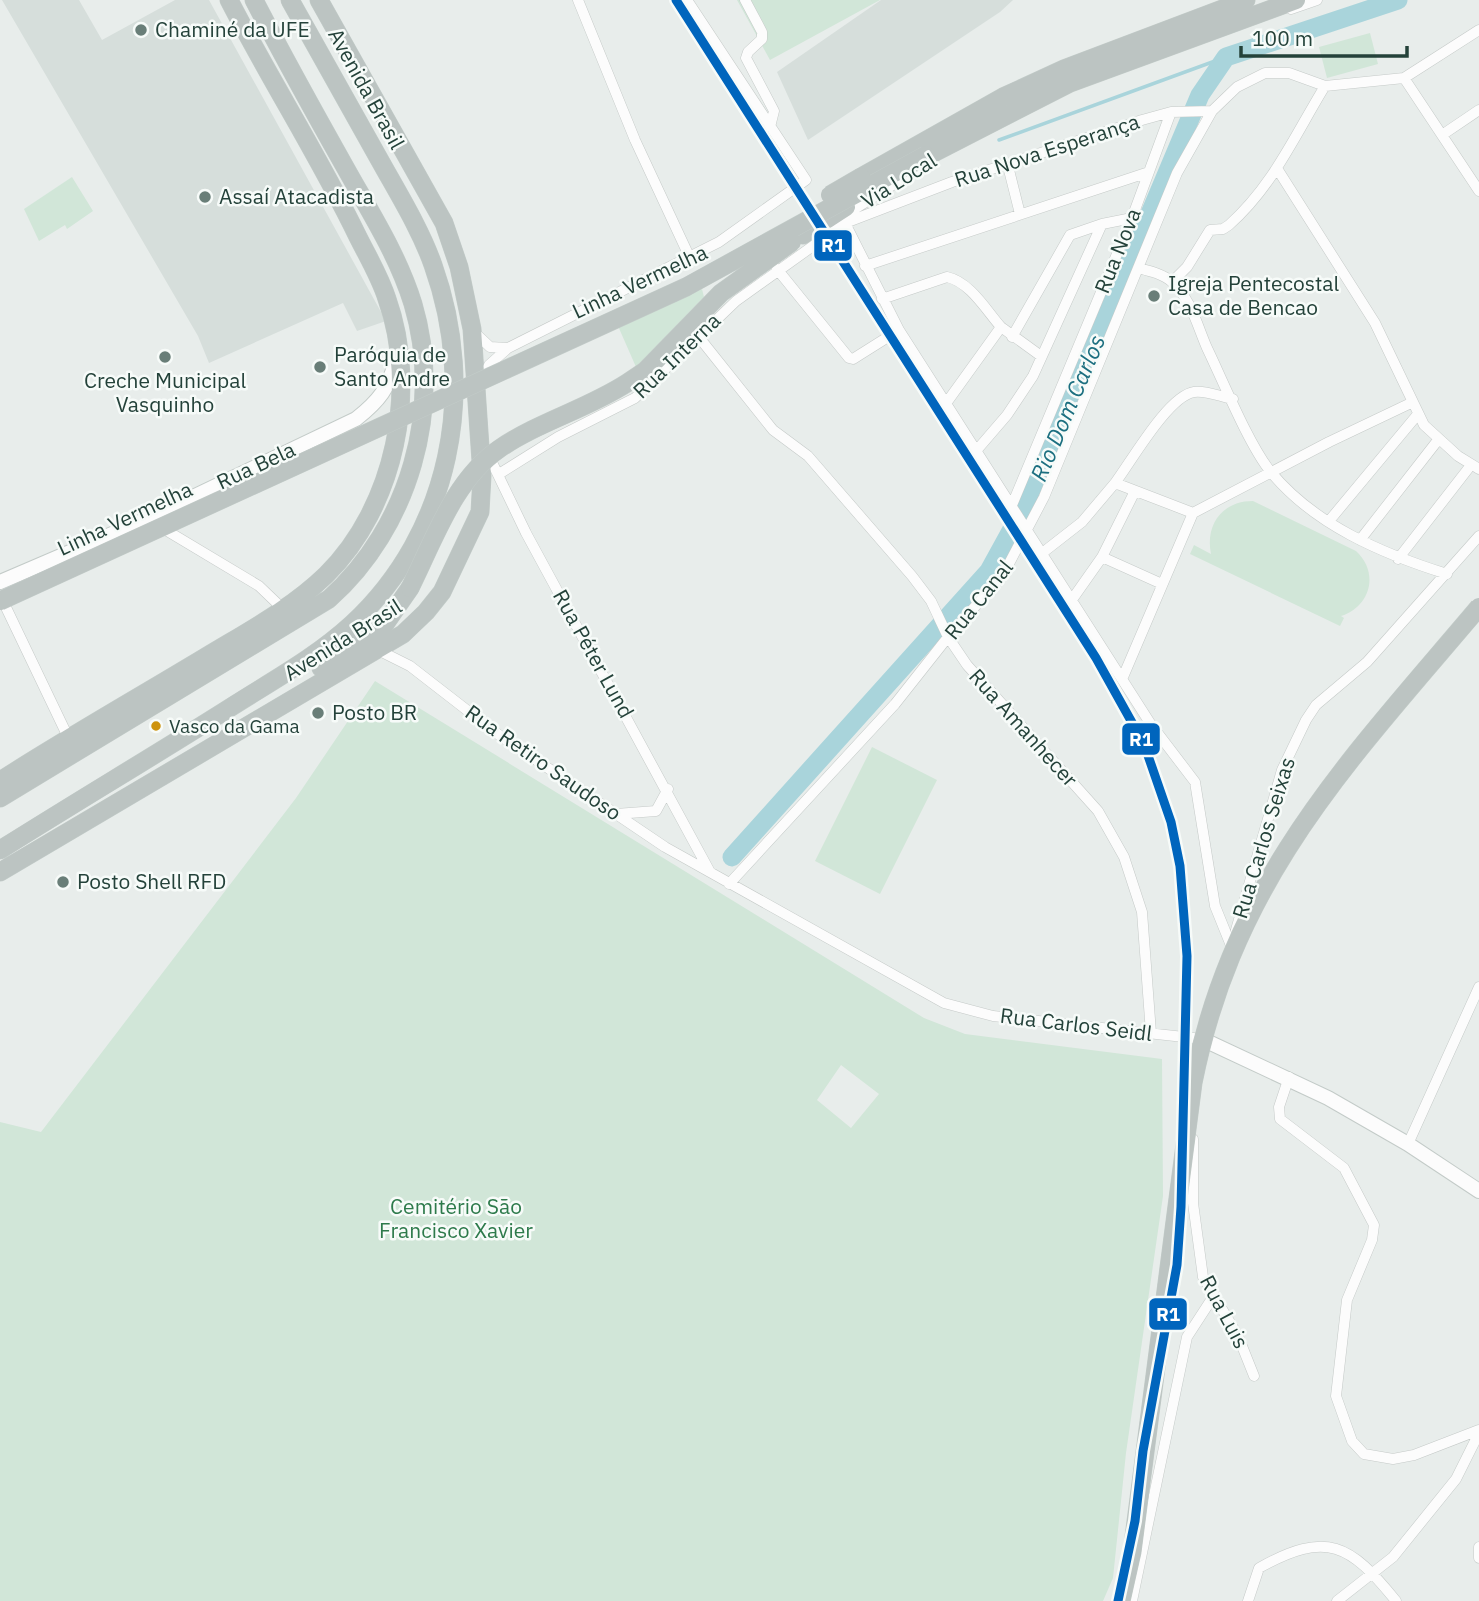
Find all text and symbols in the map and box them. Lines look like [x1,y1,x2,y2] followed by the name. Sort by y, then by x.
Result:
[1241,14,1407,58] scale bar
[155,15,310,43] place label: Chaminé da UFE
[133,22,149,38] marker: Chaminé da UFE
[322,23,412,154] street label: Avenida Brasil
[1252,24,1313,52] text: 100 m
[951,107,1143,193] street label: Rua Nova Esperança
[856,146,942,214] street label: Via Local
[219,182,374,210] place label: Assaí Atacadista
[197,189,213,205] marker: Assaí Atacadista
[1087,204,1147,297] street label: Rua Nova
[813,229,853,262] line badge: R1
[821,233,846,257] text: R1
[568,238,712,325] street label: Linha Vermelha
[1168,269,1339,321] place label: Igreja Pentecostal Casa de Bencao
[1146,288,1162,304] marker: Igreja Pentecostal Casa de Bencao
[626,306,726,404] street label: Rua Interna
[1023,330,1111,485] water label: Rio Dom Carlos
[334,340,450,392] place label: Paróquia de Santo Andre
[157,349,173,365] marker: Creche Municipal Vasquinho
[312,359,328,375] marker: Paróquia de Santo Andre
[84,366,246,418] place label: Creche Municipal Vasquinho
[212,435,299,495] street label: Rua Bela
[53,475,197,562] street label: Linha Vermelha
[938,554,1019,645] street label: Rua Canal
[547,584,641,723] street label: Rua Péter Lund
[278,592,407,687] street label: Avenida Brasil
[963,662,1084,793] street label: Rua Amanhecer
[332,698,417,726] place label: Posto BR
[460,698,627,827] street label: Rua Retiro Saudoso
[310,705,326,721] marker: Posto BR
[169,714,300,738] place label: Vasco da Gama
[149,719,163,733] marker: Vasco da Gama
[1121,722,1161,756] line badge: R1
[1129,727,1154,751] text: R1
[1225,754,1301,922] street label: Rua Carlos Seixas
[77,867,226,895] place label: Posto Shell RFD
[55,874,71,890] marker: Posto Shell RFD
[998,1001,1154,1047] street label: Rua Carlos Seidl
[379,1192,533,1244] park label: Cemitério São Francisco Xavier
[1194,1270,1256,1353] street label: Rua Luis
[1148,1297,1188,1331] line badge: R1
[1156,1302,1181,1326] text: R1

